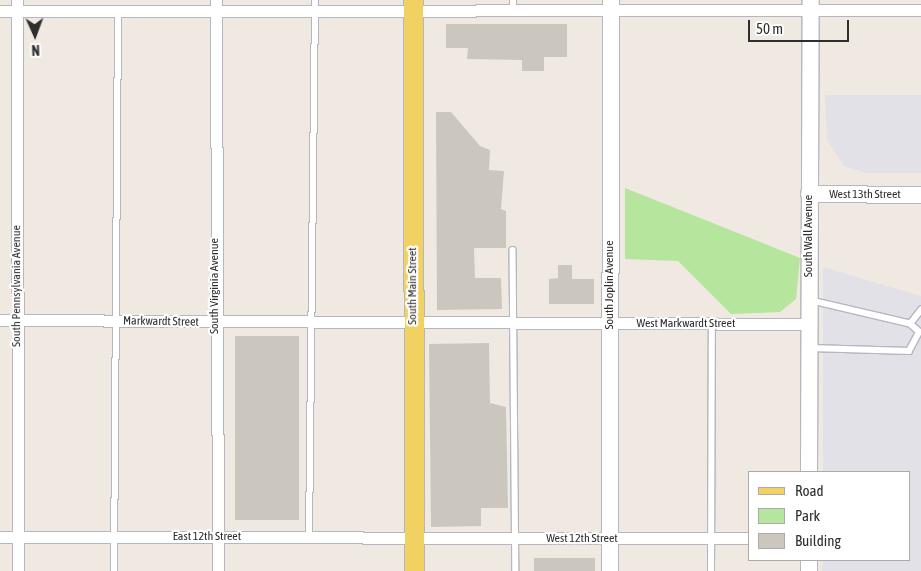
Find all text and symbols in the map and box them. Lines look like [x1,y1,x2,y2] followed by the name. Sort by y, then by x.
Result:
[10,10,60,60] north arrow
[751,10,852,42] scale bar
[756,20,783,37] text: 50 m
[31,42,40,58] text: N
[829,188,901,202] street label: West 13th Street
[802,195,816,277] street label: South Wall Avenue
[10,225,24,347] street label: South Pennsylvania Avenue
[208,238,222,334] street label: South Virginia Avenue
[603,240,617,330] street label: South Joplin Avenue
[406,247,420,325] street label: South Main Street
[123,314,199,330] street label: Markwardt Street
[637,317,735,331] street label: West Markwardt Street
[748,471,911,561] legend
[795,482,824,499] text: Road
[795,507,820,524] text: Park
[173,530,241,544] street label: East 12th Street
[546,532,618,546] street label: West 12th Street
[795,532,841,549] text: Building

